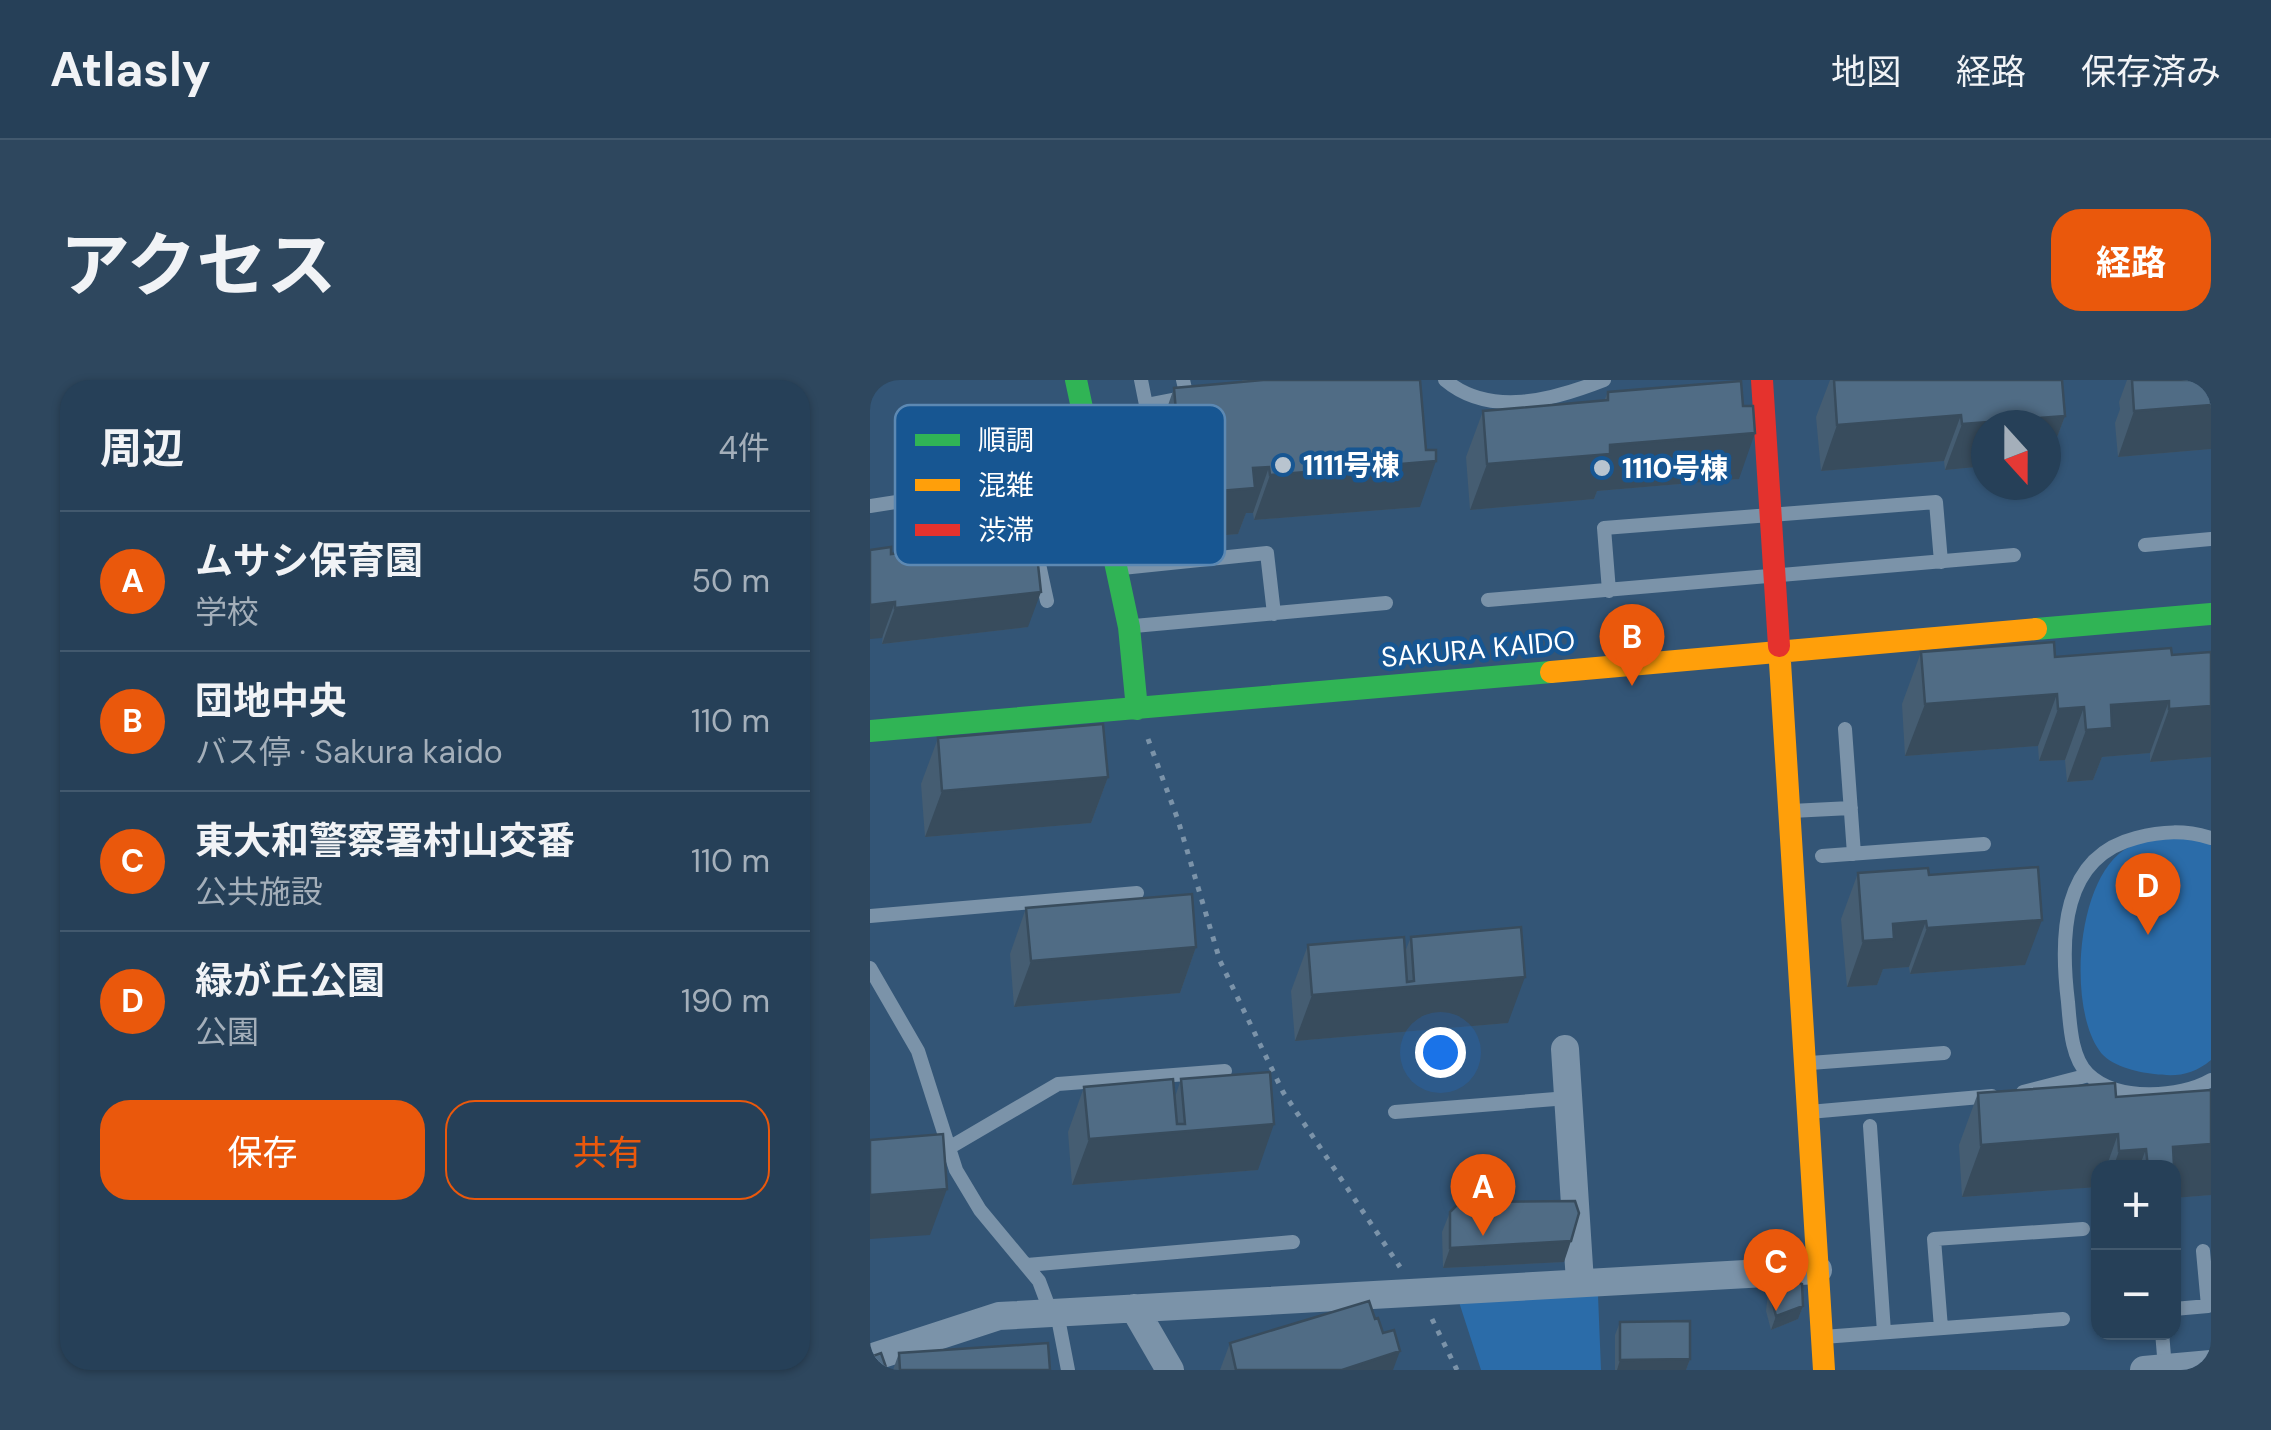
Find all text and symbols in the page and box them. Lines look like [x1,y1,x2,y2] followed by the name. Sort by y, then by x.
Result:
[50,38,211,101] text: Atlasly
[1831,49,1901,95] text: 地図
[1956,49,2026,95] text: 経路
[2081,49,2221,95] text: 保存済み
[2051,209,2211,311] button: 経路
[60,221,337,312] text: アクセス
[895,405,1225,565] legend
[1971,410,2061,500] north arrow
[100,421,184,476] text: 周辺
[978,422,1034,459] text: 順調
[719,427,770,469] text: 4件
[1303,447,1400,484] place label: 1111号棟
[1622,450,1728,487] place label: 1110号棟
[1272,454,1294,476] marker: 1111号棟
[1591,457,1613,479] marker: 1110号棟
[978,467,1034,504] text: 混雑
[978,512,1034,549] text: 渋滞
[195,536,423,586] text: ムサシ保育園
[121,560,144,602] text: A
[692,560,770,602] text: 50 m
[195,591,259,633] text: 学校
[1600,604,1664,686] pin: B
[1379,622,1577,676] street label: SAKURA KAIDO
[195,676,347,726] text: 団地中央
[122,700,143,742] text: B
[691,700,770,742] text: 110 m
[195,731,503,773] text: バス停 · Sakura kaido
[195,816,575,866] text: 東大和警察署村山交番
[121,840,144,882] text: C
[691,840,770,882] text: 110 m
[2116,852,2180,935] pin: D
[195,871,323,913] text: 公共施設
[195,956,385,1006] text: 緑が丘公園
[121,980,144,1022] text: D
[681,980,770,1022] text: 190 m
[195,1011,259,1053] text: 公園
[1415,1027,1466,1078] your location
[100,1100,425,1200] button: 保存
[445,1100,770,1200] button: 共有
[1450,1154,1516,1236] pin: A
[2091,1160,2181,1340] map controls
[2091,1160,2181,1250] button: +
[1744,1228,1808,1311] pin: C
[2091,1250,2181,1340] button: −

